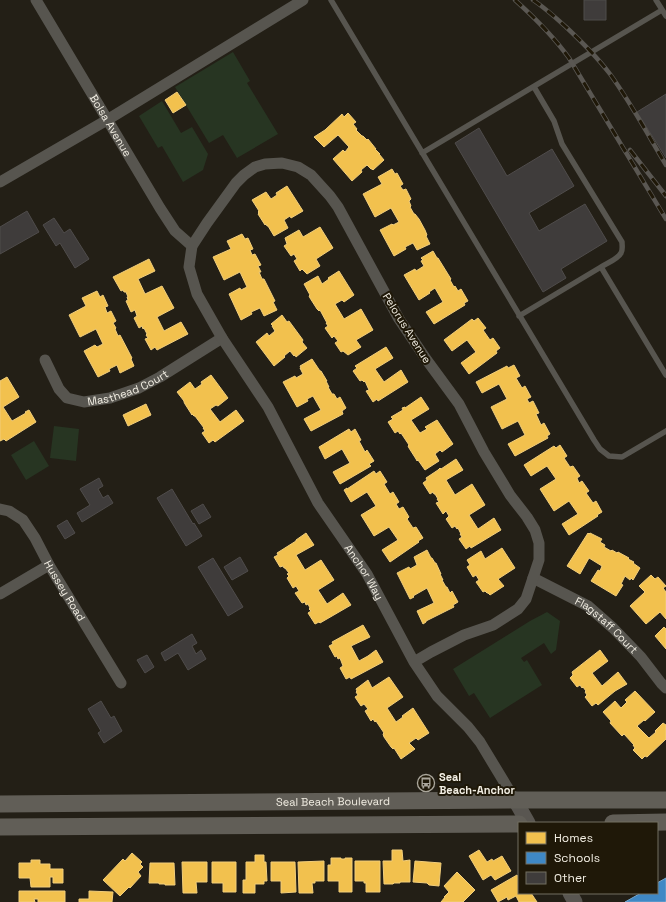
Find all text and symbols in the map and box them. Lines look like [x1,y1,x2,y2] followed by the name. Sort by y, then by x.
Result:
[87,92,135,159] street label: Bolsa Avenue
[380,290,434,366] street label: Pelorus Avenue
[86,367,171,408] street label: Masthead Court
[342,541,387,602] street label: Anchor Way
[41,558,89,624] street label: Hussey Road
[573,594,641,656] street label: Flagstaff Court
[439,770,515,797] place label: Seal Beach-Anchor
[416,773,436,793] bus stop icon: Seal Beach-Anchor
[276,794,390,809] street label: Seal Beach Boulevard
[518,822,658,894] legend
[554,830,593,846] text: Homes
[554,850,600,866] text: Schools
[554,870,587,886] text: Other

